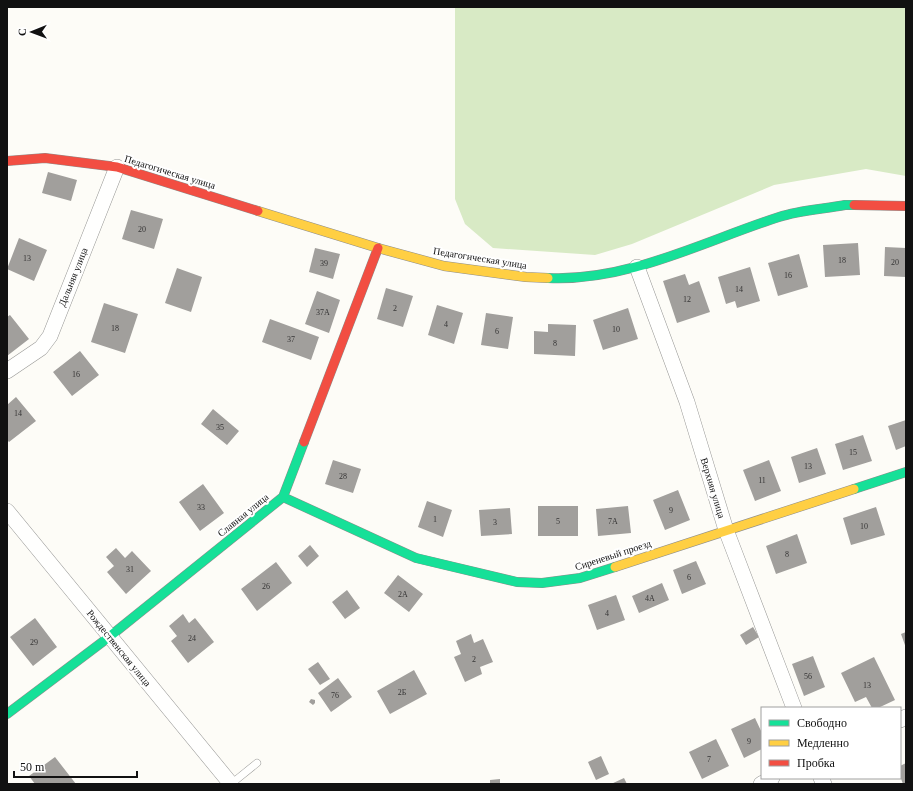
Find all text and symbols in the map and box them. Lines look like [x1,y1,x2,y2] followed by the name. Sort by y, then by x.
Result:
[12,12,52,52] north arrow
[16,28,28,36] text: С
[123,153,217,191] street label: Педагогическая улица
[138,225,146,234] house number: 20
[56,245,90,308] street label: Дальняя улица
[432,245,528,271] street label: Педагогическая улица
[23,254,31,263] house number: 13
[838,256,846,265] house number: 18
[891,258,899,267] house number: 20
[320,259,328,268] house number: 39
[784,271,792,280] house number: 16
[735,285,743,294] house number: 14
[683,295,691,304] house number: 12
[393,304,397,313] house number: 2
[316,308,330,317] house number: 37А
[444,320,448,329] house number: 4
[111,324,119,333] house number: 18
[612,325,620,334] house number: 10
[495,327,499,336] house number: 6
[287,335,295,344] house number: 37
[553,339,557,348] house number: 8
[72,370,80,379] house number: 16
[14,409,22,418] house number: 14
[216,423,224,432] house number: 35
[849,448,857,457] house number: 15
[699,456,728,520] street label: Верхняя улица
[804,462,812,471] house number: 13
[339,472,347,481] house number: 28
[758,476,766,485] house number: 11
[215,491,271,539] street label: Славная улица
[197,503,205,512] house number: 33
[669,506,673,515] house number: 9
[433,515,437,524] house number: 1
[556,517,560,526] house number: 5
[608,517,618,526] house number: 7А
[493,518,497,527] house number: 3
[860,522,868,531] house number: 10
[574,537,652,573] street label: Сиреневый проезд
[785,550,789,559] house number: 8
[126,565,134,574] house number: 31
[687,573,691,582] house number: 6
[262,582,270,591] house number: 26
[398,590,408,599] house number: 2А
[645,594,655,603] house number: 4А
[85,607,154,689] street label: Рождественская улица
[605,609,609,618] house number: 4
[188,634,196,643] house number: 24
[30,638,38,647] house number: 29
[472,655,476,664] house number: 2
[804,672,812,681] house number: 56
[863,681,871,690] house number: 13
[398,688,407,697] house number: 2Б
[331,691,339,700] house number: 76
[761,707,901,779] legend
[797,716,847,730] text: Свободно
[797,736,849,750] text: Медленно
[747,737,751,746] house number: 9
[14,753,137,779] scale bar
[707,755,711,764] house number: 7
[797,756,835,770] text: Пробка
[20,760,45,774] text: 50 m

